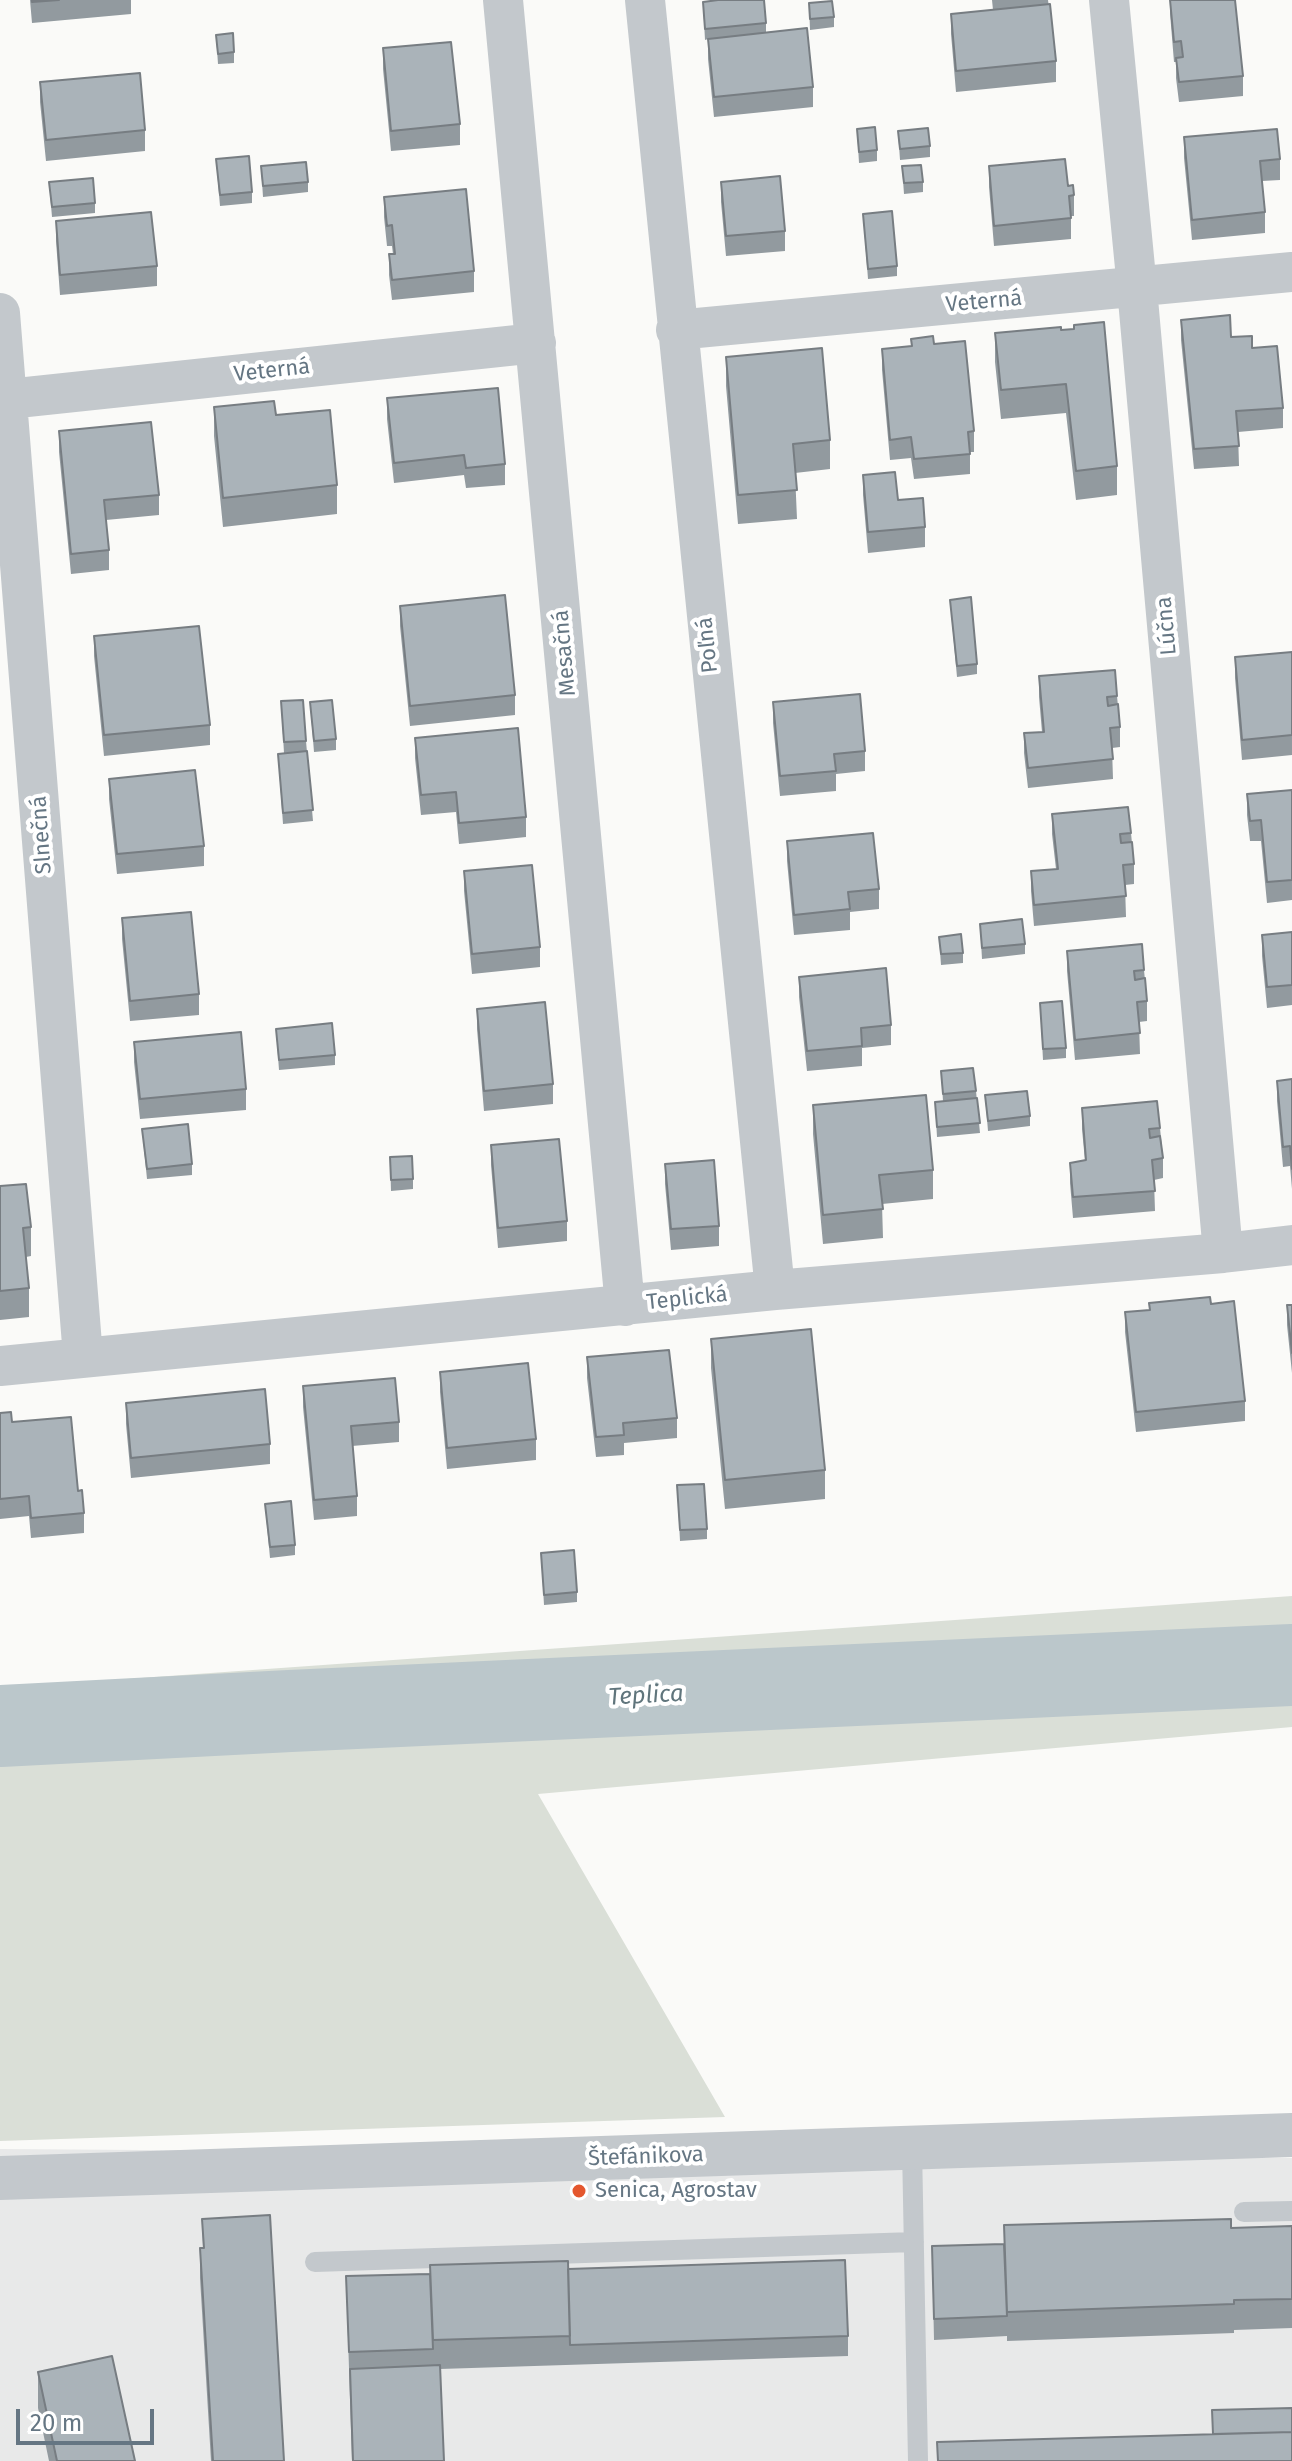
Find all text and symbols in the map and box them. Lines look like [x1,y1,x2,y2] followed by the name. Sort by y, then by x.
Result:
[945,286,1023,318] street label: Veterná
[233,354,311,388] street label: Veterná
[1151,596,1183,656] street label: Lúčna
[548,609,582,697] street label: Mesačná
[692,616,724,674] street label: Poľná
[26,795,58,875] street label: Slnečná
[645,1282,729,1316] street label: Teplická
[608,1680,684,1712] water label: Teplica
[588,2142,704,2172] street label: Štefánikova
[595,2178,757,2204] place label: Senica, Agrostav
[570,2182,588,2200] marker: Senica, Agrostav
[20,2393,158,2443] scale bar
[30,2409,82,2437] text: 20 m

